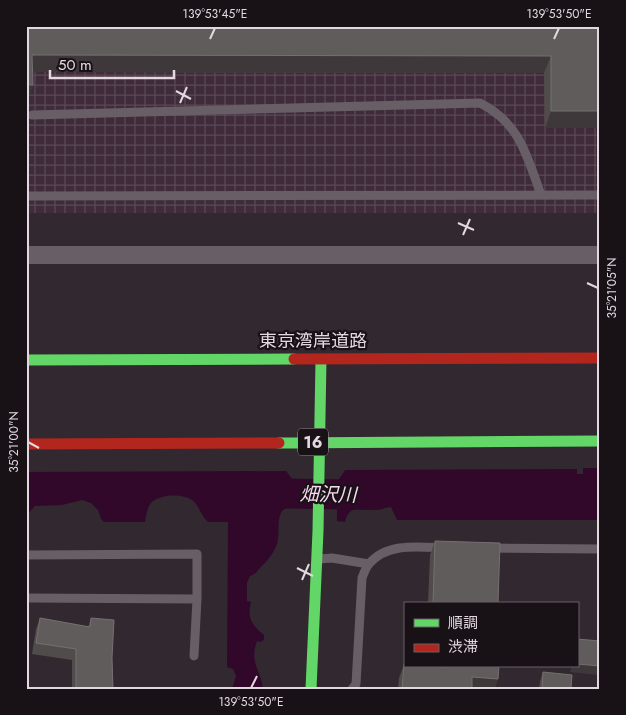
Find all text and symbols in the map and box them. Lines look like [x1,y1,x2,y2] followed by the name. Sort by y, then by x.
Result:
[183,5,247,23] text: 139°53'45"E
[526,5,592,23] text: 139°53'50"E
[50,48,174,80] scale bar
[58,54,92,76] text: 50 m
[603,257,621,319] text: 35°21'05"N
[259,328,367,354] street label: 東京湾岸道路
[5,411,23,473] text: 35°21'00"N
[298,428,328,456] road number: 16
[299,481,359,509] water label: 畑沢川
[404,602,578,668] legend
[448,612,478,634] text: 順調
[448,636,478,658] text: 渋滞
[218,693,284,711] text: 139°53'50"E

